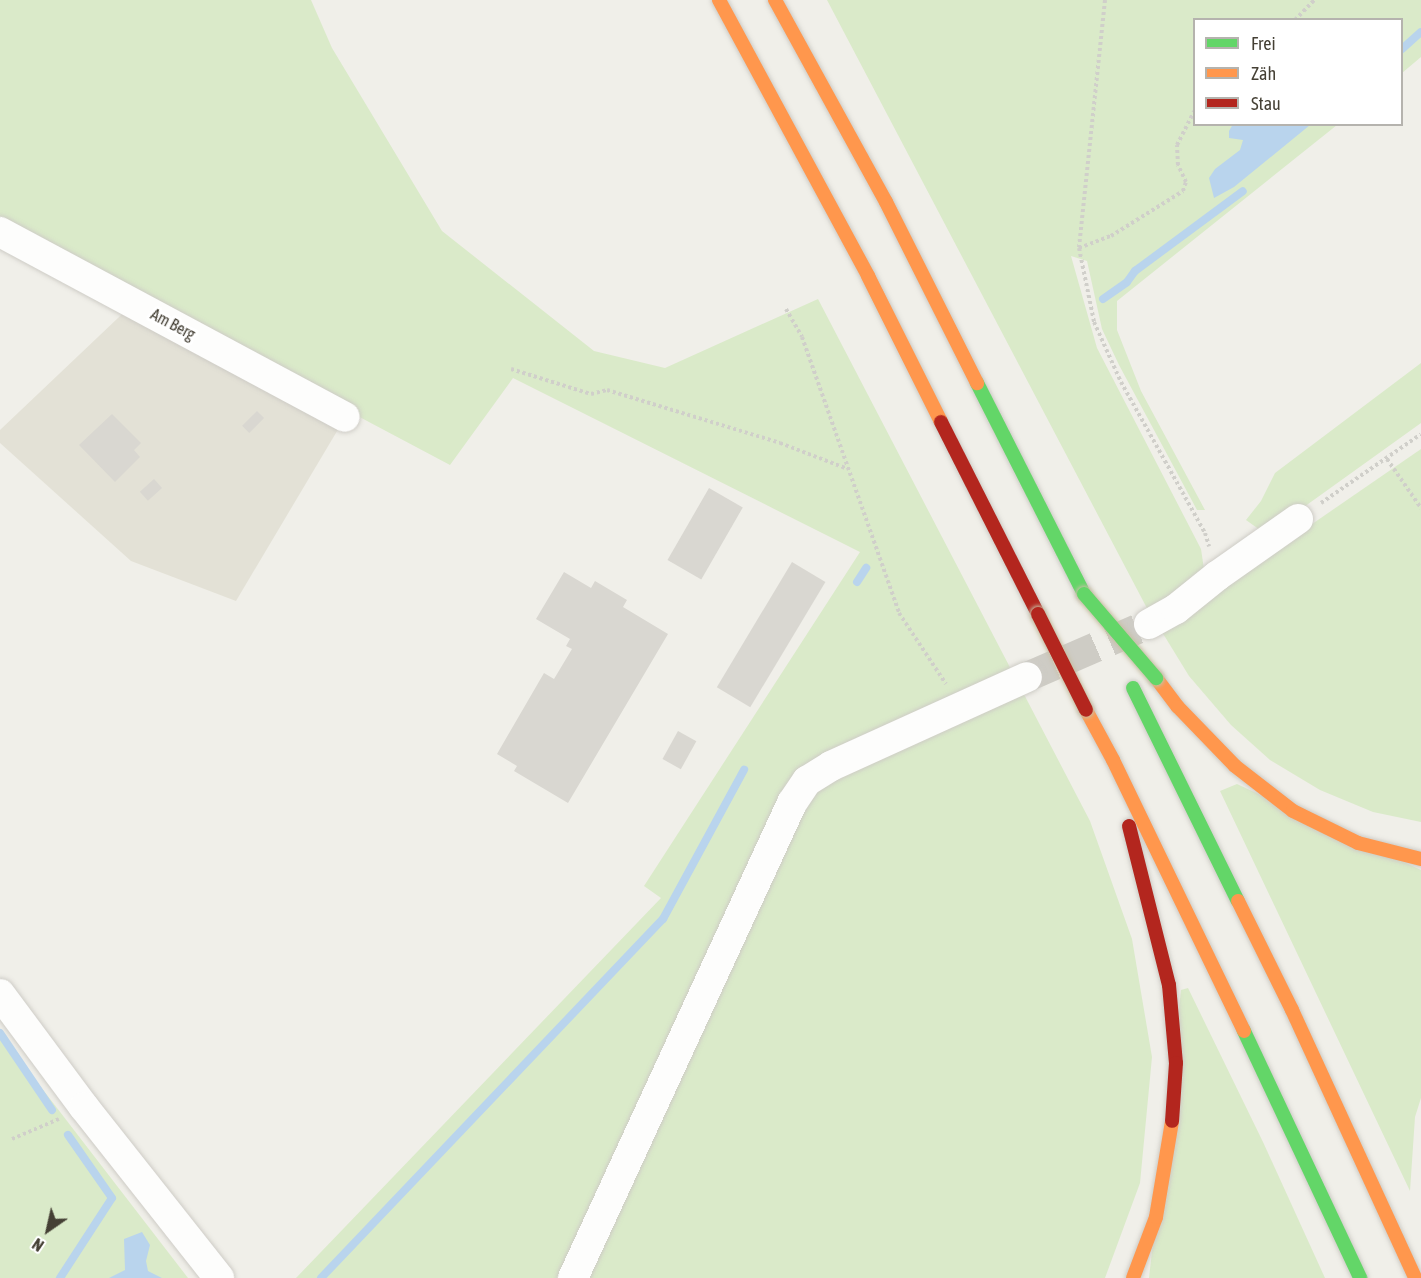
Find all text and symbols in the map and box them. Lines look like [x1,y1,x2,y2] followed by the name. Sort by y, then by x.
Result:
[1193,18,1403,126] legend
[1251,33,1276,54] text: Frei
[1251,63,1276,84] text: Zäh
[1251,93,1281,114] text: Stau
[148,304,198,344] street label: Am Berg
[18,1200,78,1260] north arrow
[29,1235,47,1255] text: N

